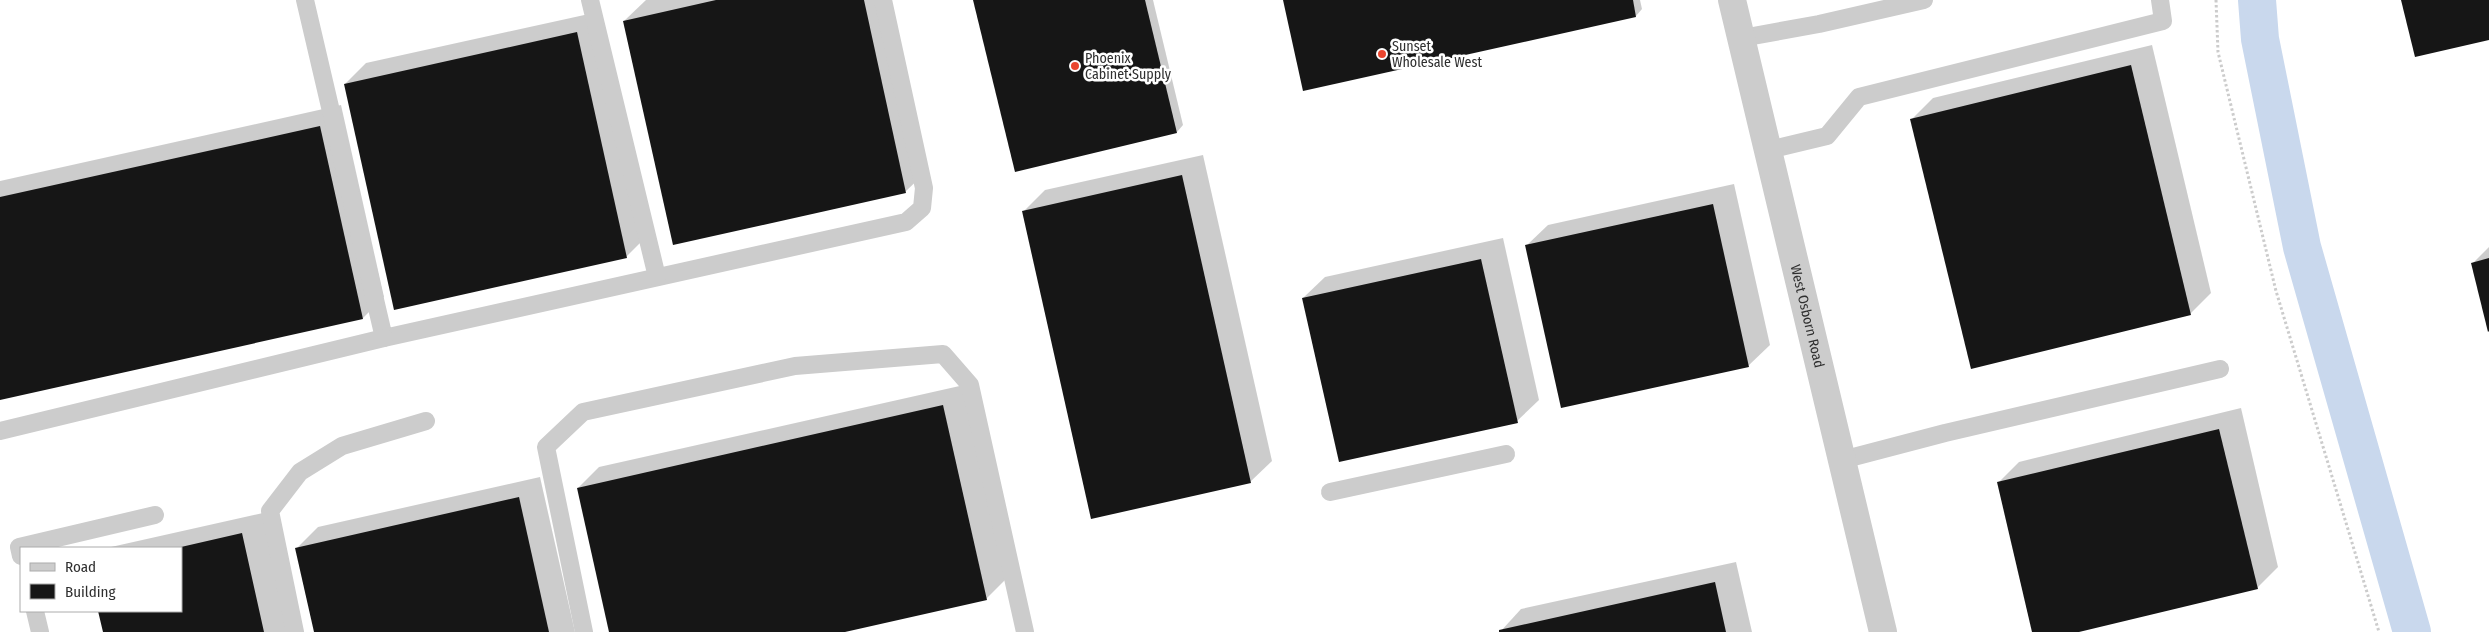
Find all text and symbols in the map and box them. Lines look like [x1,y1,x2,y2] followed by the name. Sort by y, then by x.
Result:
[1392,38,1482,71] place label: Sunset Wholesale West
[1376,48,1388,60] marker: Sunset Wholesale West
[1085,50,1172,83] place label: Phoenix Cabinet Supply
[1069,60,1081,72] marker: Phoenix Cabinet Supply
[1787,263,1828,369] street label: West Osborn Road
[20,547,182,612] legend
[65,558,96,576] text: Road
[65,583,116,601] text: Building

